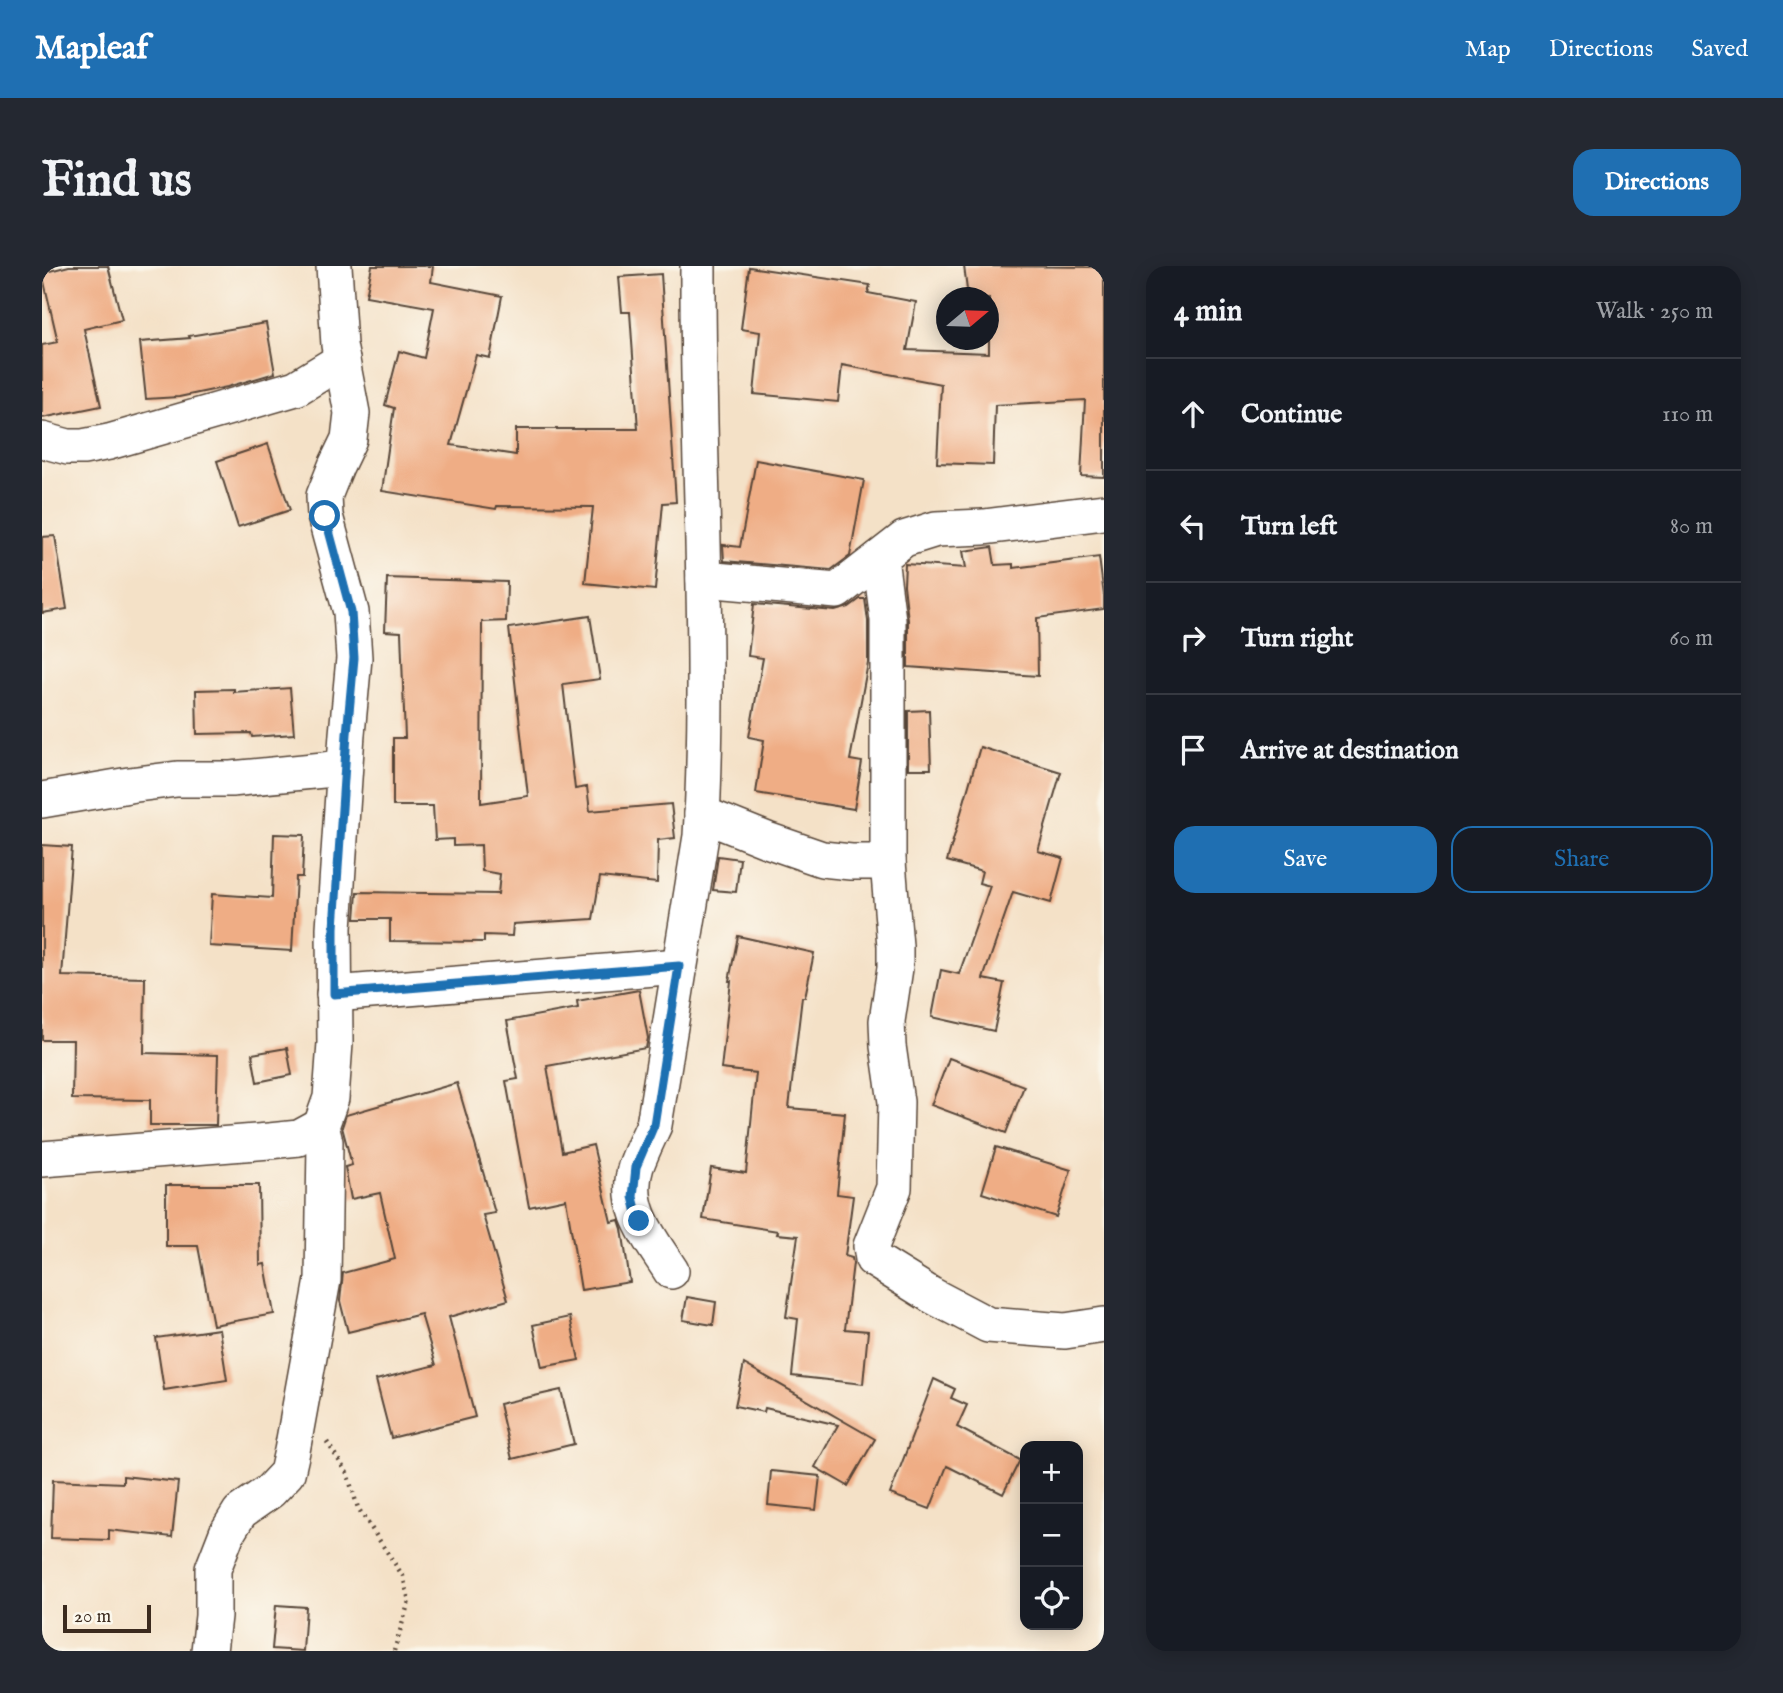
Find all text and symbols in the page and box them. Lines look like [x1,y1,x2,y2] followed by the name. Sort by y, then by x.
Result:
[35,28,148,70] text: Mapleaf
[1465,34,1511,65] text: Map
[1549,34,1653,65] text: Directions
[1691,34,1748,65] text: Saved
[1573,149,1741,216] button: Directions
[42,151,192,213] text: Find us
[936,287,999,350] north arrow
[1174,293,1242,331] text: 4 min
[1596,297,1713,326] text: Walk · 250 m
[1174,395,1212,433] icon: ahead
[1241,398,1342,431] text: Continue
[1662,400,1713,429] text: 110 m
[309,500,340,531] route start
[1174,507,1212,545] icon: left
[1241,510,1338,543] text: Turn left
[1670,512,1713,541] text: 80 m
[1174,619,1212,657] icon: right
[1241,622,1354,655] text: Turn right
[1669,624,1713,653] text: 60 m
[1174,731,1212,769] icon: arrive
[1241,734,1459,767] text: Arrive at destination
[1174,826,1437,893] button: Save
[1451,826,1713,893] button: Share
[623,1205,654,1236] route end
[1020,1441,1083,1630] map controls
[1020,1441,1083,1504] button: +
[1020,1504,1083,1567] button: −
[1020,1567,1083,1630] button: locate
[63,1602,150,1634] scale bar
[74,1605,111,1629] text: 20 m

